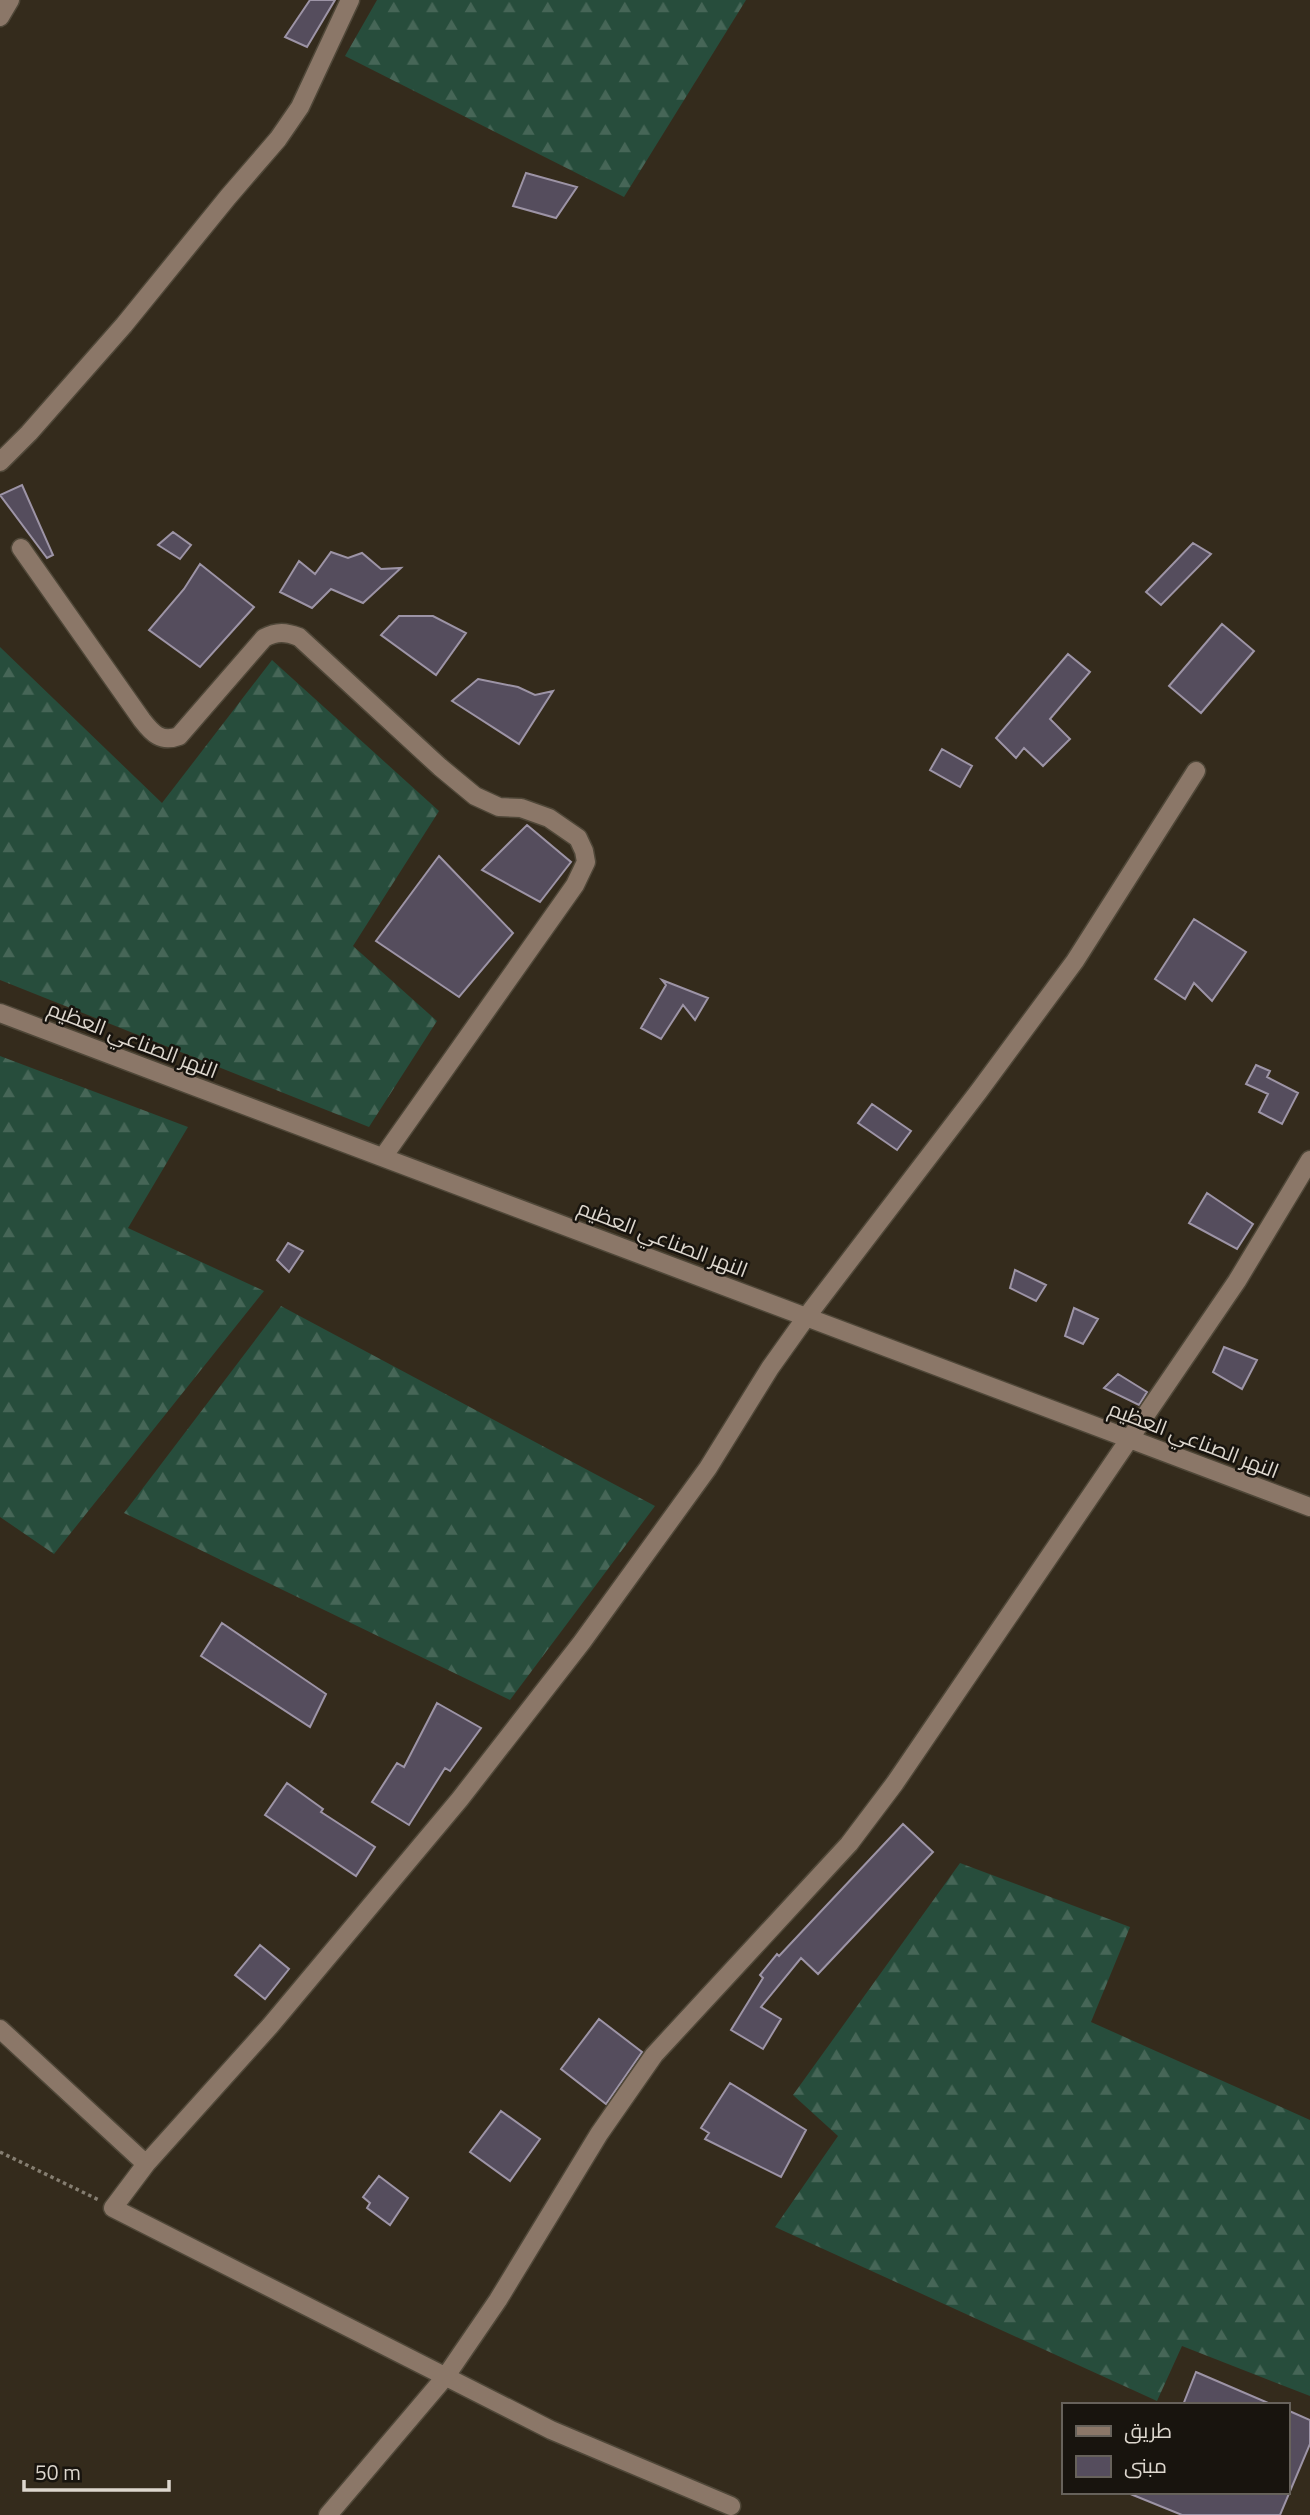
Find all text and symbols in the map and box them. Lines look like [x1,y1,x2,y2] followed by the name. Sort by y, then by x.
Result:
[43,992,223,1087] street label: النهر الصناعي العظيم
[573,1191,753,1286] street label: النهر الصناعي العظيم
[1104,1392,1284,1487] street label: النهر الصناعي العظيم
[1062,2403,1289,2494] legend
[1124,2414,1172,2446] text: طريق
[24,2448,170,2492] scale bar
[1124,2449,1167,2481] text: مبنى
[35,2456,81,2488] text: 50 m

